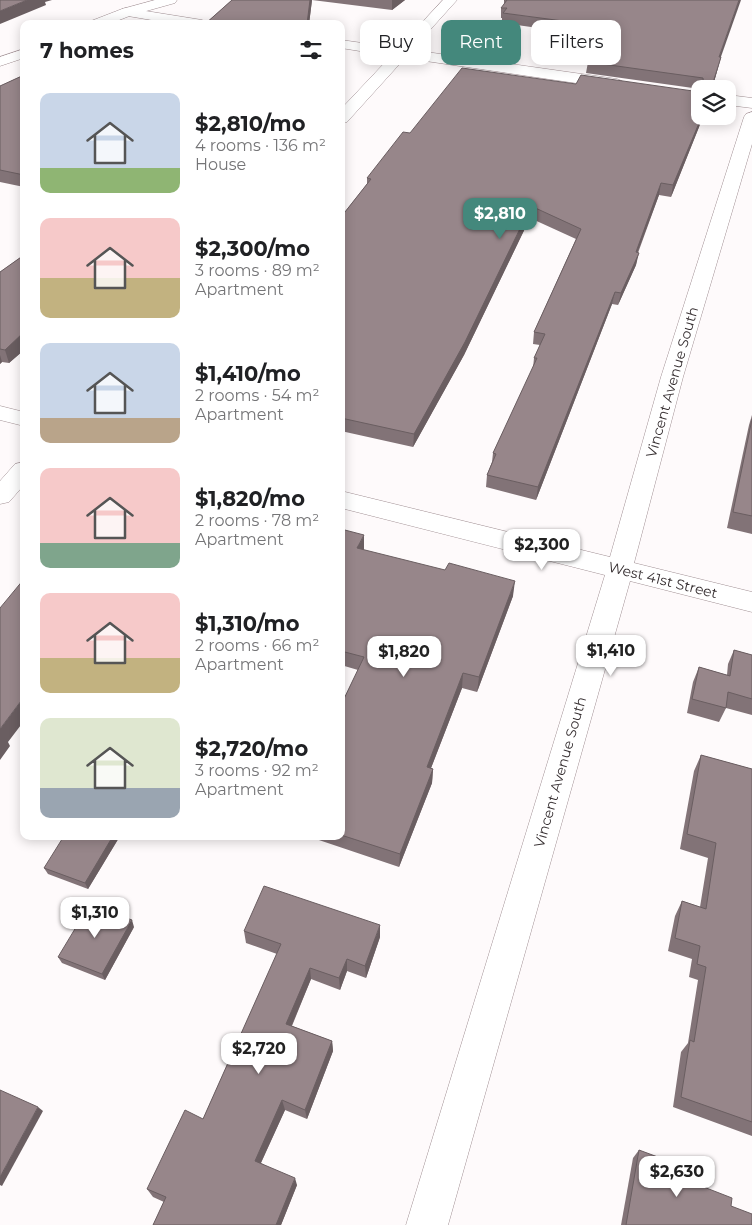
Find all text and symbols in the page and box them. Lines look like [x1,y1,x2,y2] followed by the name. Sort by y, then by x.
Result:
[360,20,431,65] chip: Buy
[441,20,521,65] chip: Rent
[531,20,621,65] chip: Filters
[297,36,325,64] icon: filters
[40,38,134,63] text: 7 homes
[691,80,736,125] map controls
[691,80,736,125] button: layers
[195,111,305,136] text: $2,810/mo
[80,113,140,173] icon: home
[195,136,326,155] text: 4 rooms · 136 m²
[195,155,246,174] text: House
[459,198,541,240] pin: $2,810
[474,204,526,223] text: $2,810
[195,236,310,261] text: $2,300/mo
[80,238,140,298] icon: home
[195,261,320,280] text: 3 rooms · 89 m²
[195,280,284,299] text: Apartment
[642,304,702,460] street label: Vincent Avenue South
[195,361,301,386] text: $1,410/mo
[80,363,140,423] icon: home
[195,386,319,405] text: 2 rooms · 54 m²
[195,405,284,424] text: Apartment
[195,486,305,511] text: $1,820/mo
[80,488,140,548] icon: home
[195,511,319,530] text: 2 rooms · 78 m²
[501,528,583,571] pin: $2,300
[195,530,284,549] text: Apartment
[514,535,570,554] text: $2,300
[607,558,720,602] street label: West 41st Street
[195,611,299,636] text: $1,310/mo
[80,613,140,673] icon: home
[570,634,652,677] pin: $1,410
[195,636,319,655] text: 2 rooms · 66 m²
[363,636,445,678] pin: $1,820
[587,641,635,660] text: $1,410
[378,642,430,661] text: $1,820
[195,655,284,674] text: Apartment
[530,694,590,850] street label: Vincent Avenue South
[195,736,308,761] text: $2,720/mo
[80,738,140,798] icon: home
[195,761,319,780] text: 3 rooms · 92 m²
[195,780,284,799] text: Apartment
[54,896,136,939] pin: $1,310
[71,903,119,922] text: $1,310
[218,1032,300,1075] pin: $2,720
[232,1039,286,1058] text: $2,720
[636,1156,718,1198] pin: $2,630
[650,1162,704,1181] text: $2,630

